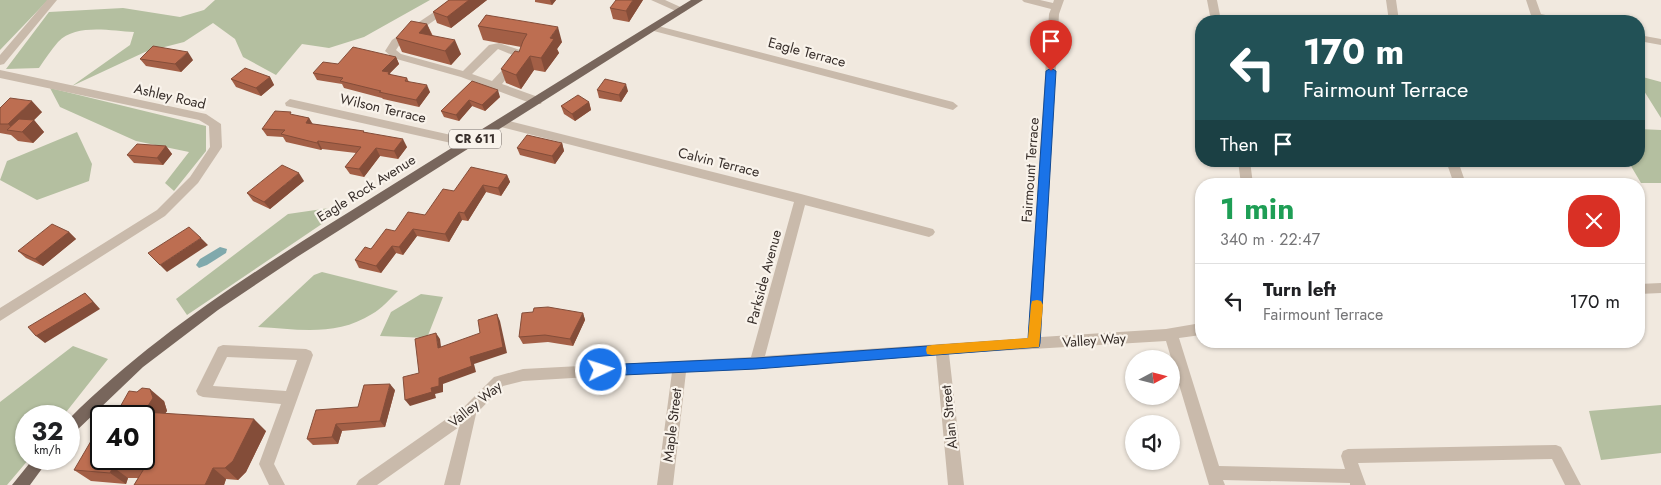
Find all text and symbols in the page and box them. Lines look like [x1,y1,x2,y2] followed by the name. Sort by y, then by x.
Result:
[1030,20,1072,71] pin
[1037,27,1065,55] icon: arrive
[1303,27,1404,77] text: 170 m
[766,32,848,72] street label: Eagle Terrace
[1220,35,1285,100] icon: left
[1303,73,1468,105] text: Fairmount Terrace
[132,78,208,114] street label: Ashley Road
[338,88,428,128] street label: Wilson Terrace
[1016,117,1044,223] street label: Fairmount Terrace
[449,130,501,148] road number: CR 611
[1269,130,1297,158] icon: arrive
[1220,131,1259,158] text: Then
[676,142,762,182] street label: Calvin Terrace
[313,150,419,226] street label: Eagle Rock Avenue
[1220,187,1294,230] text: 1 min
[1568,195,1620,247] button: close
[742,227,786,327] street label: Parkside Avenue
[1220,228,1320,251] text: 340 m · 22:47
[1263,276,1336,303] text: Turn left
[1220,287,1248,315] icon: left
[1570,288,1620,315] text: 170 m
[1263,303,1383,326] text: Fairmount Terrace
[1062,328,1127,352] street label: Valley Way
[574,343,626,395] position arrow
[1125,350,1180,405] north arrow
[1125,350,1180,470] map controls
[444,376,507,432] street label: Valley Way
[936,383,962,450] street label: Alan Street
[658,386,687,463] street label: Maple Street
[90,405,155,470] speed limit sign: 40
[32,413,63,449] text: 32
[1125,415,1180,470] button: sound
[34,441,61,459] text: km/h

